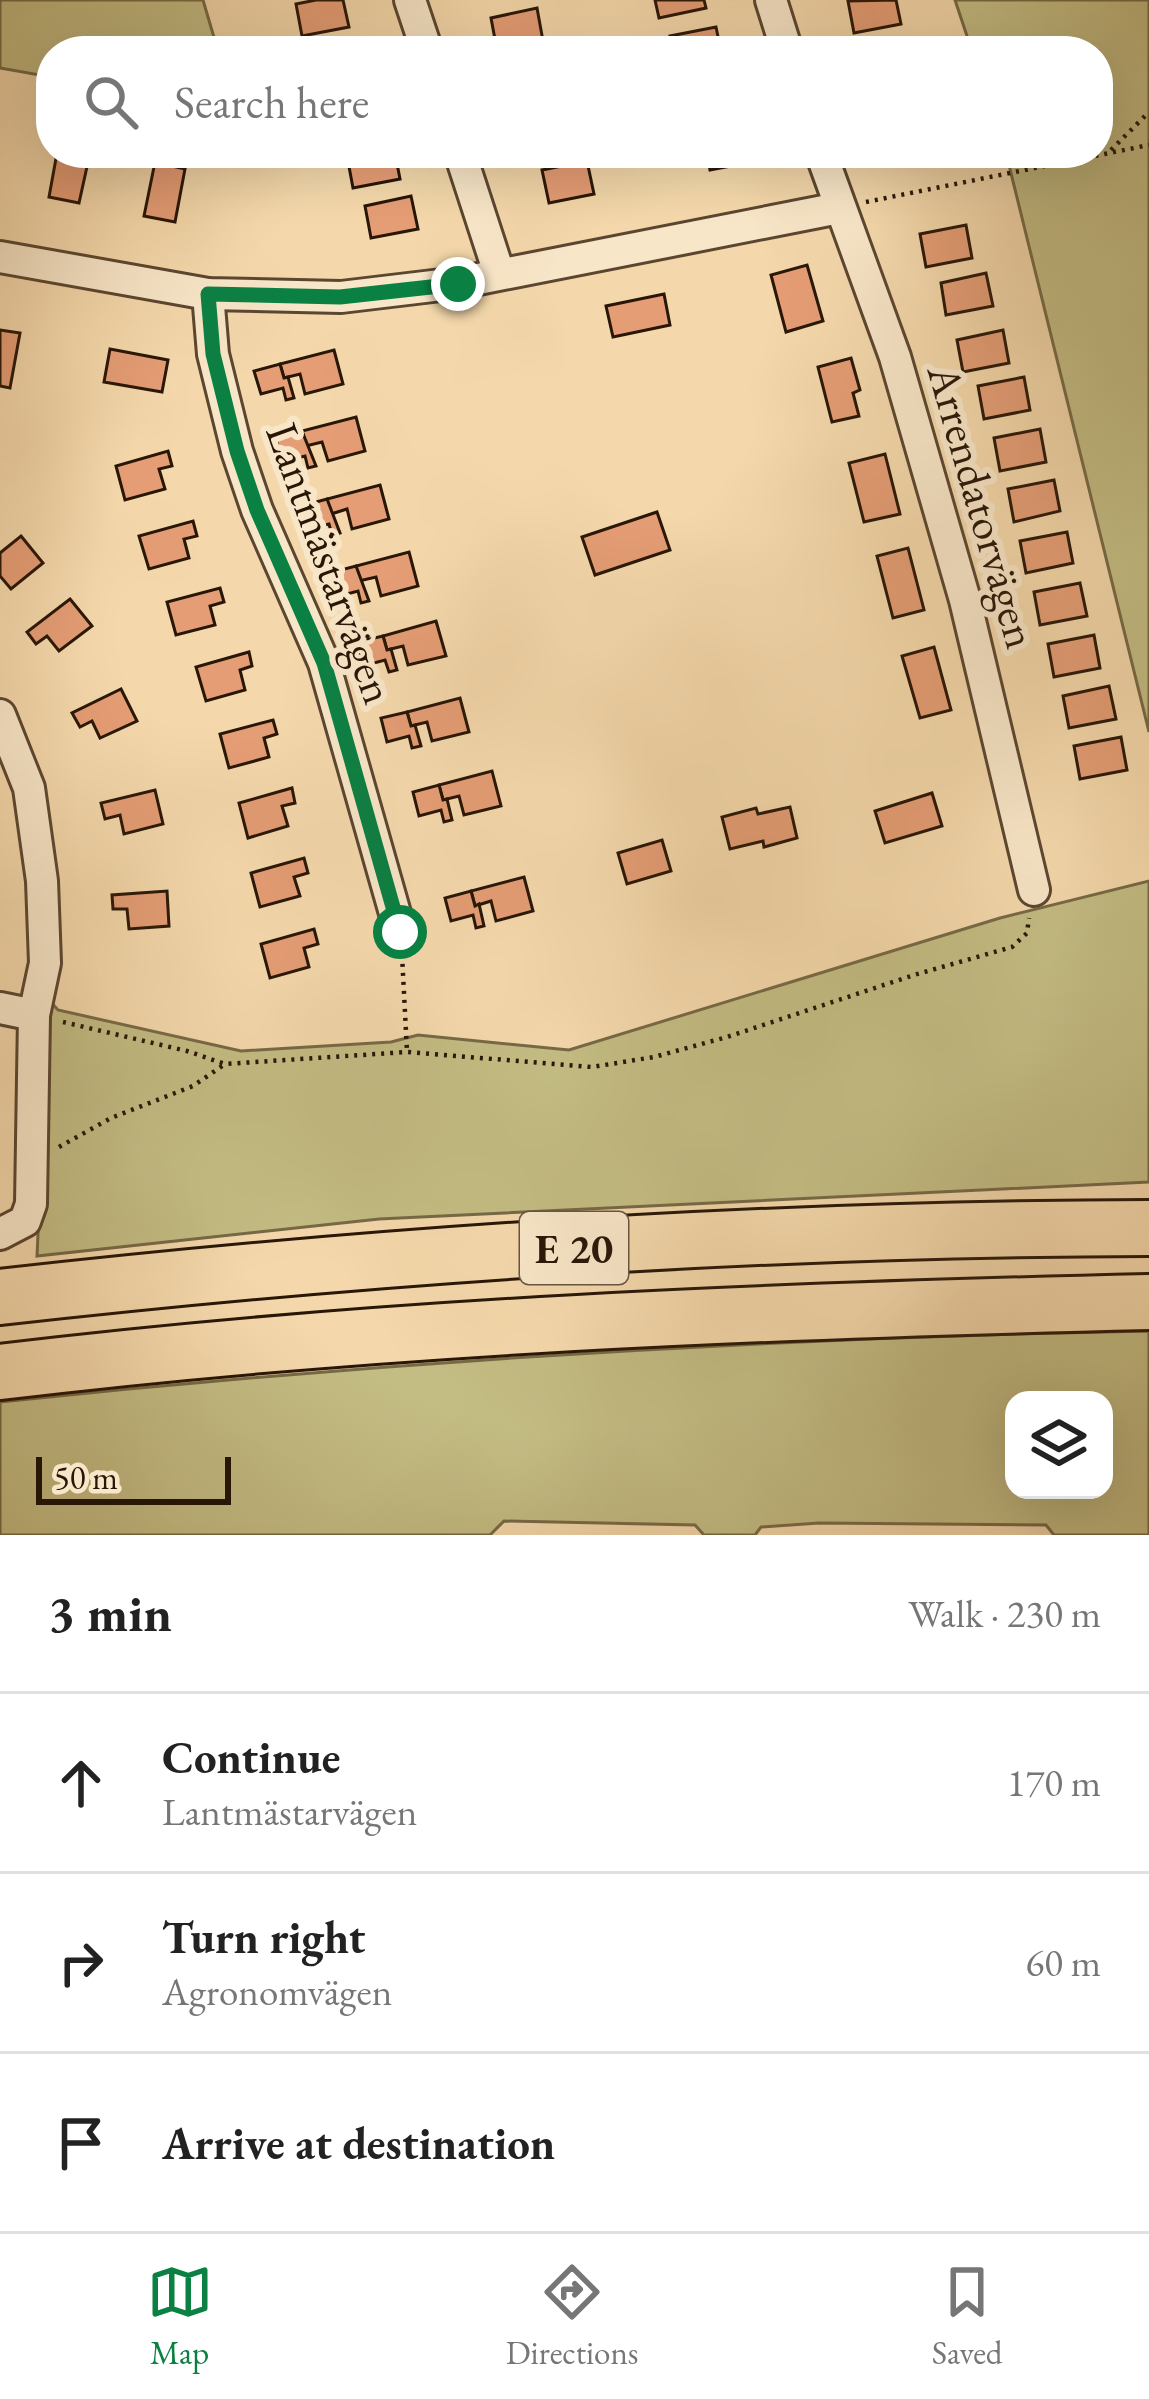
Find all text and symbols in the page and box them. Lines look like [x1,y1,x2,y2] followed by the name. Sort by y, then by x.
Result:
[36,36,1113,168] search box
[78,69,144,135] icon: search
[174,73,369,131] text: Search here
[431,257,485,311] route end
[915,356,1051,655] street label: Arrendatorvägen
[253,415,409,711] street label: Lantmästarvägen
[373,905,427,959] route start
[520,1212,628,1284] road number: E 20
[1005,1391,1113,1499] map controls
[1005,1391,1113,1499] button: layers
[36,1451,231,1504] scale bar
[54,1456,118,1499] text: 50 m
[48,1580,172,1646] text: 3 min
[908,1588,1101,1639] text: Walk · 230 m
[162,1728,340,1786] text: Continue
[48,1750,114,1816] icon: ahead
[1007,1757,1101,1808] text: 170 m
[162,1786,417,1837] text: Lantmästarvägen
[162,1908,365,1966] text: Turn right
[48,1930,114,1996] icon: right
[1025,1937,1101,1988] text: 60 m
[162,1966,392,2017] text: Agronomvägen
[48,2110,114,2176] icon: arrive
[162,2114,555,2172] text: Arrive at destination
[147,2259,213,2374] tab: Map
[506,2259,639,2374] tab: Directions
[932,2259,1002,2374] tab: Saved

